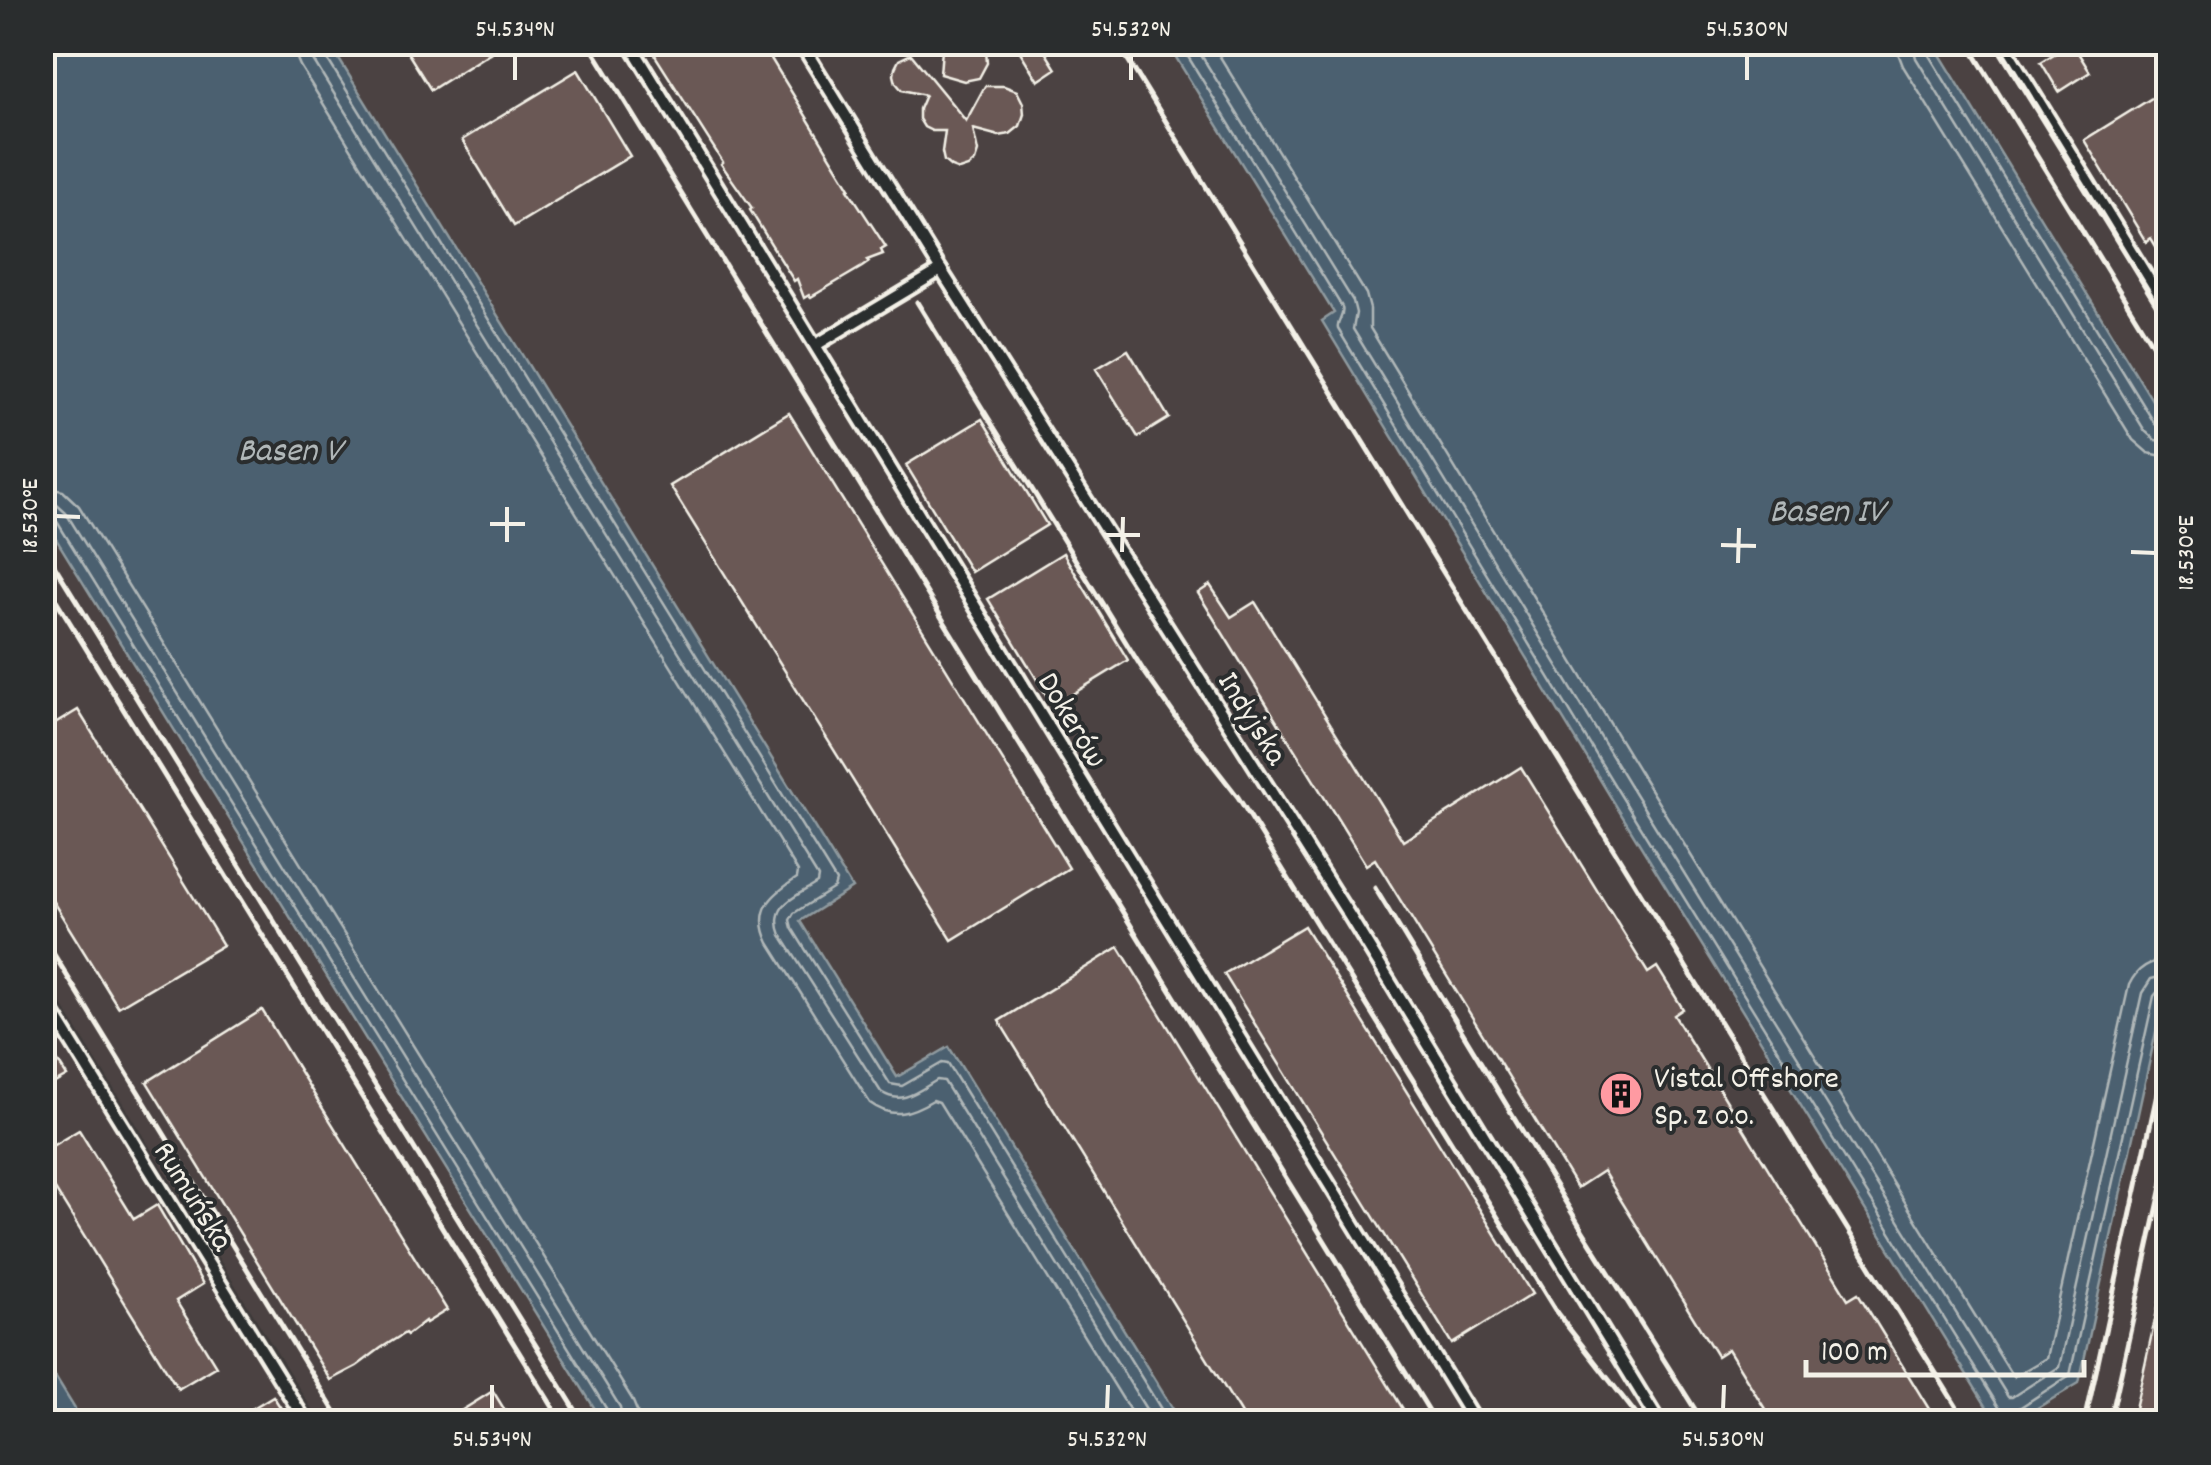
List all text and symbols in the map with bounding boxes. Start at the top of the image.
text: 54.534°N [475,13,555,49]
text: 54.532°N [1091,13,1171,49]
text: 54.530°N [1706,13,1788,49]
water label: Basen V [238,428,347,478]
text: 18.530°E [14,478,50,554]
water label: Basen IV [1769,489,1890,539]
text: 18.530°E [2170,515,2206,591]
street label: Indyjska [1203,664,1297,776]
street label: Dokerów [1023,665,1116,778]
place label: Vistal Offshore Sp. z o.o. [1654,1058,1839,1141]
building icon: Vistal Offshore Sp. z o.o. [1598,1071,1644,1117]
street label: Rumuńska [139,1134,243,1262]
scale bar [1806,1315,2084,1377]
text: 100 m [1821,1333,1888,1376]
text: 54.534°N [452,1423,532,1459]
text: 54.532°N [1067,1423,1147,1459]
text: 54.530°N [1682,1423,1764,1459]

